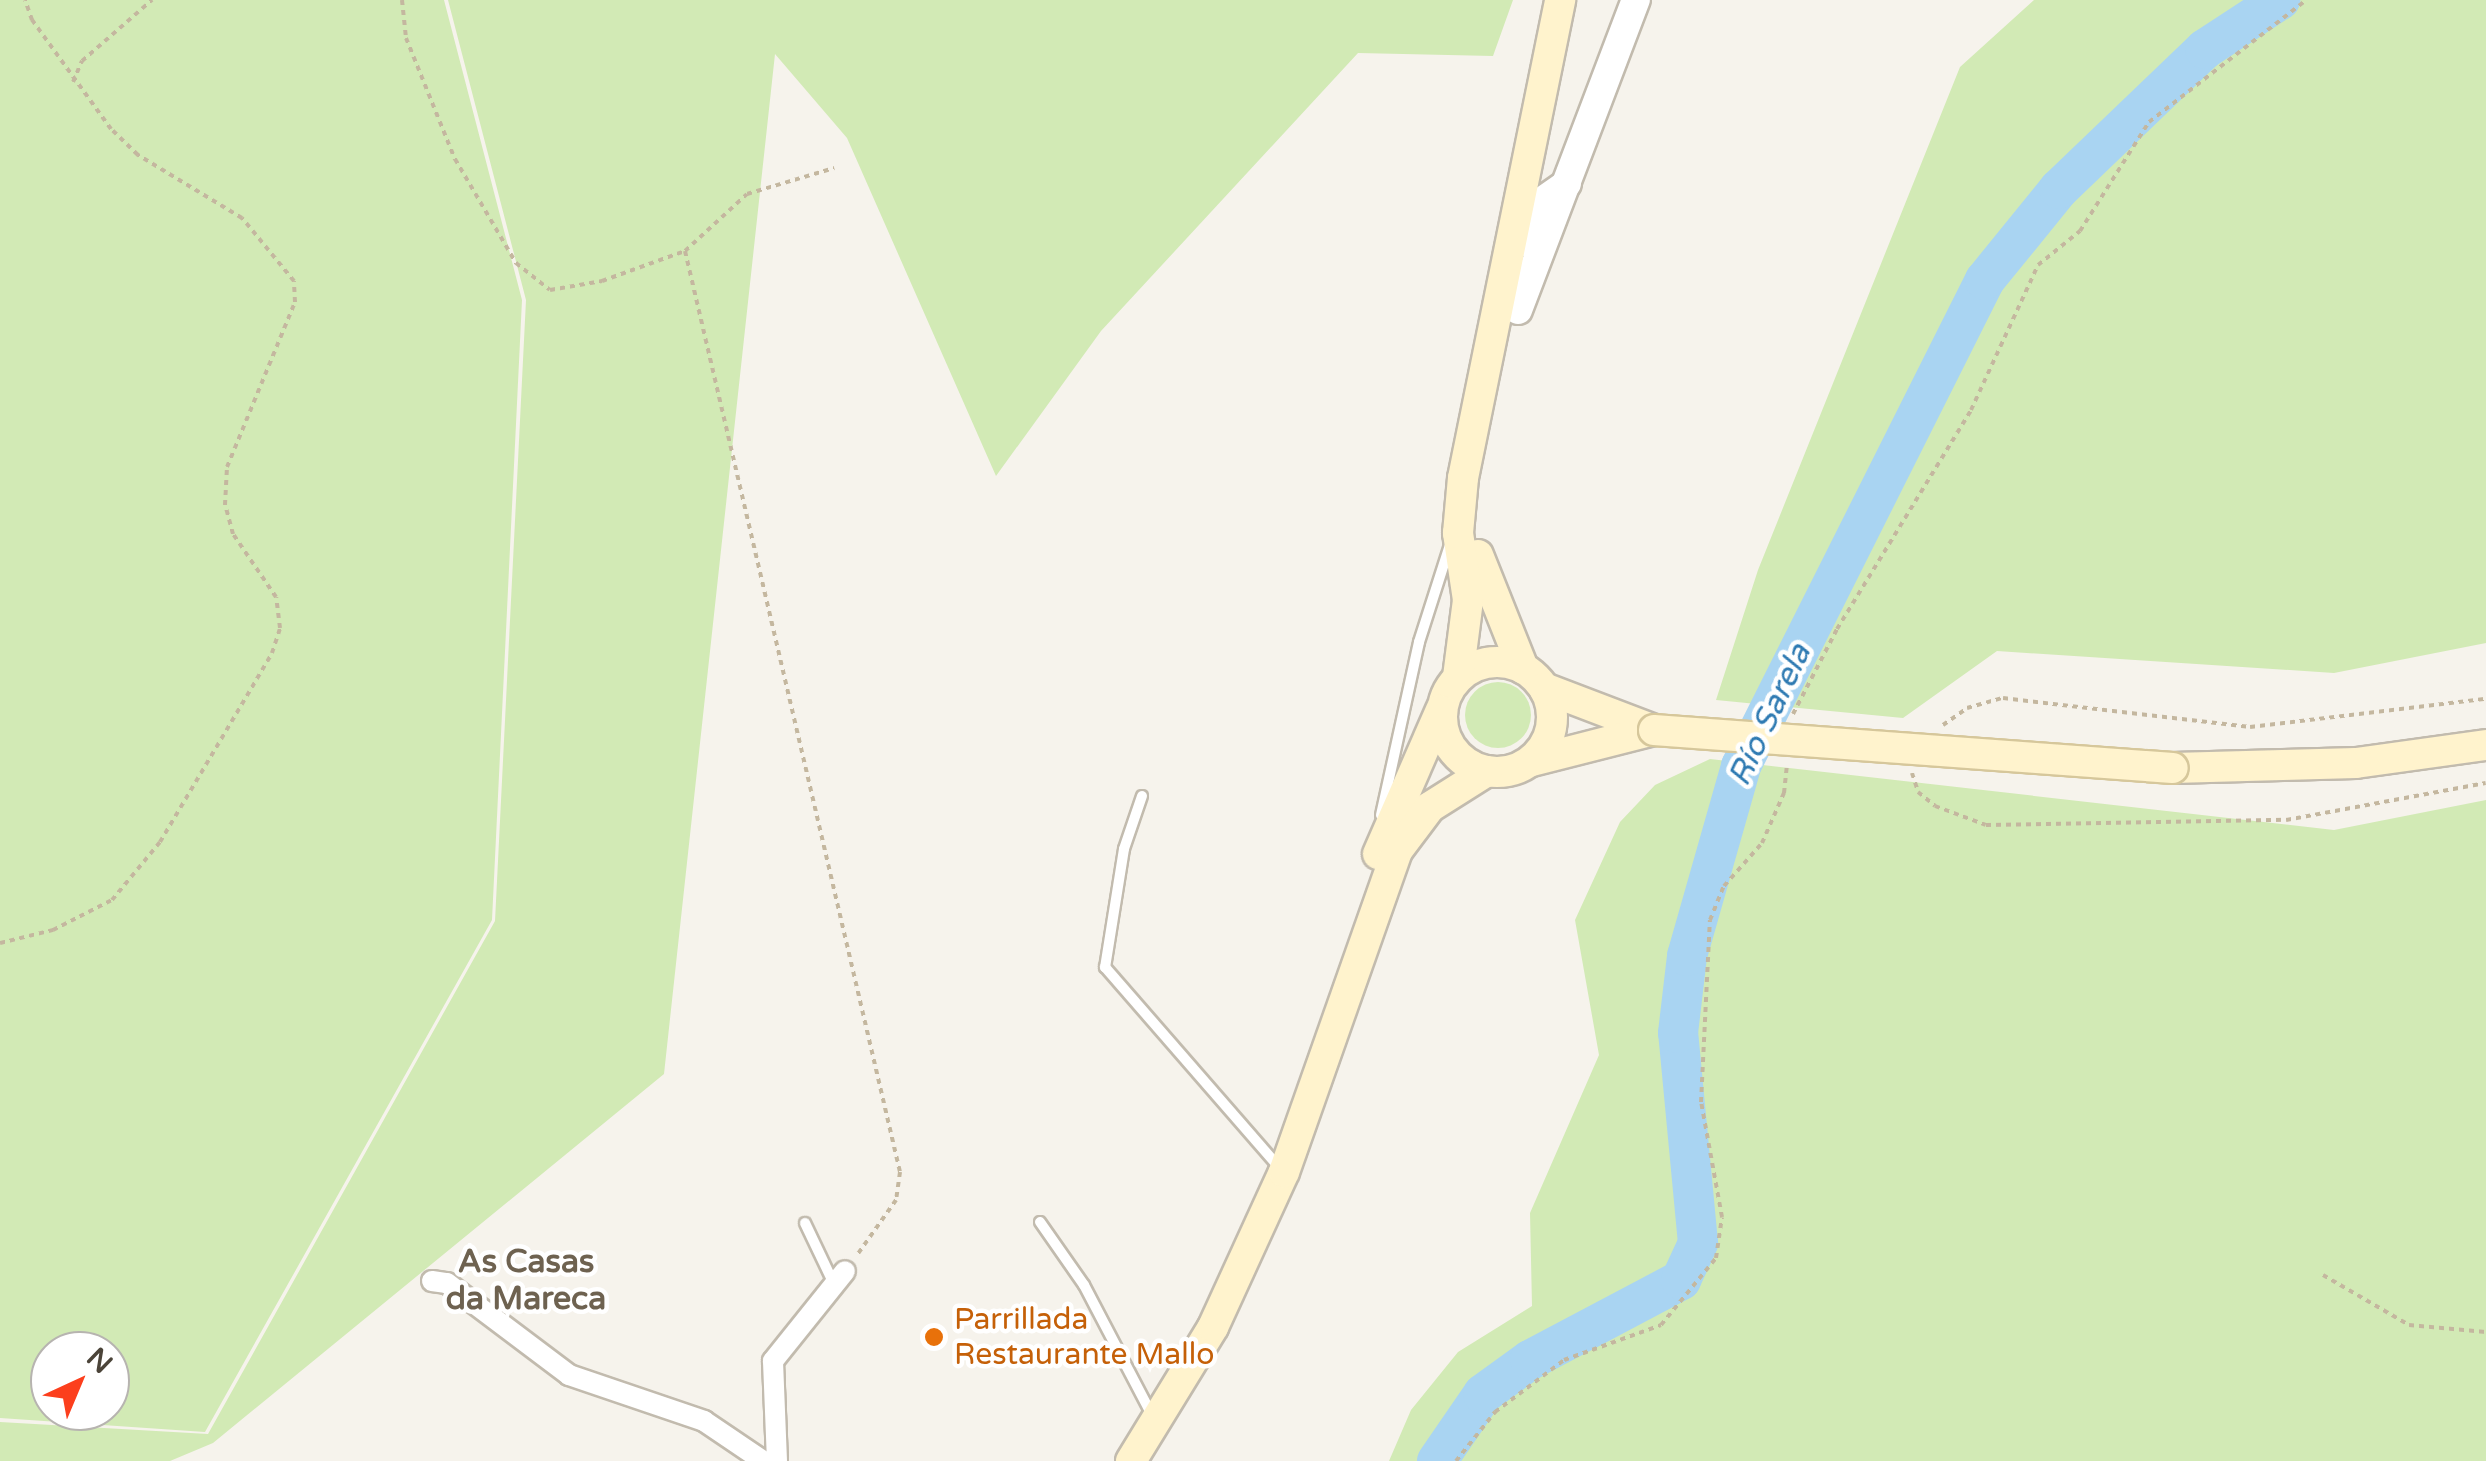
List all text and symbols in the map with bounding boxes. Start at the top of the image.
water label: Río Sarela [1720,638,1820,792]
district label: As Casas da Mareca [446,1244,606,1319]
place label: Parrillada Restaurante Mallo [954,1302,1214,1372]
marker: Parrillada Restaurante Mallo [923,1326,945,1348]
north arrow [30,1331,130,1431]
text: N [80,1341,119,1381]

